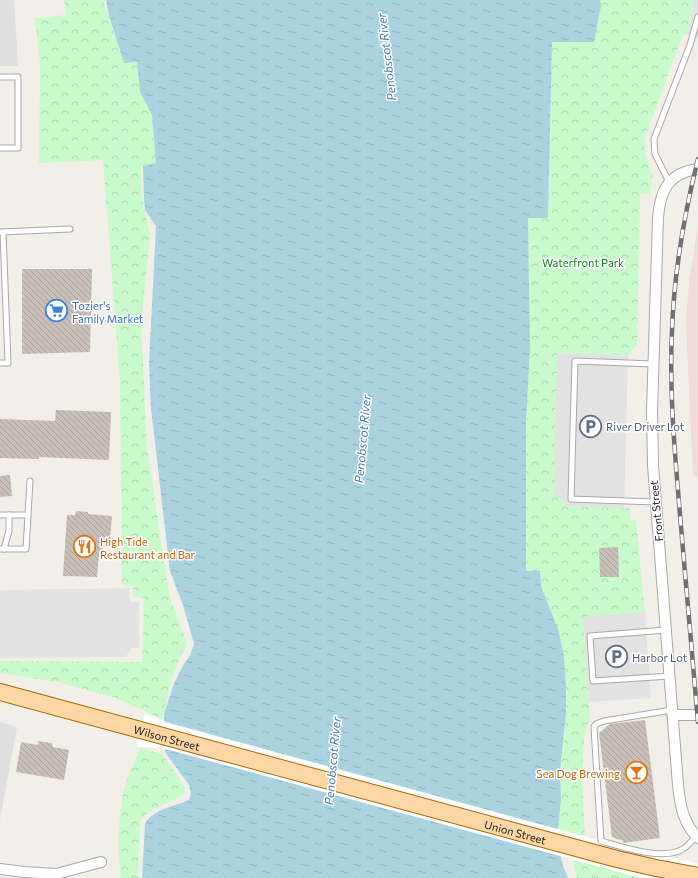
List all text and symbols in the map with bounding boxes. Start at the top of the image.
water label: Penobscot River [374,11,398,102]
park label: Waterfront Park [542,256,624,269]
supermarket icon: Tozier's Family Market [43,298,69,324]
place label: Tozier's Family Market [72,299,144,325]
water label: Penobscot River [351,393,373,484]
parking icon: River Driver Lot [578,413,604,439]
place label: River Driver Lot [606,420,685,433]
street label: Front Street [647,480,665,542]
restaurant icon: High Tide Restaurant and Bar [71,534,97,560]
place label: High Tide Restaurant and Bar [100,535,196,561]
parking icon: Harbor Lot [604,644,630,670]
place label: Harbor Lot [632,651,688,664]
water label: Penobscot River [321,715,343,806]
street label: Wilson Street [132,722,202,752]
bar icon: Sea Dog Brewing [623,760,649,786]
place label: Sea Dog Brewing [536,767,620,780]
street label: Union Street [483,817,548,846]

